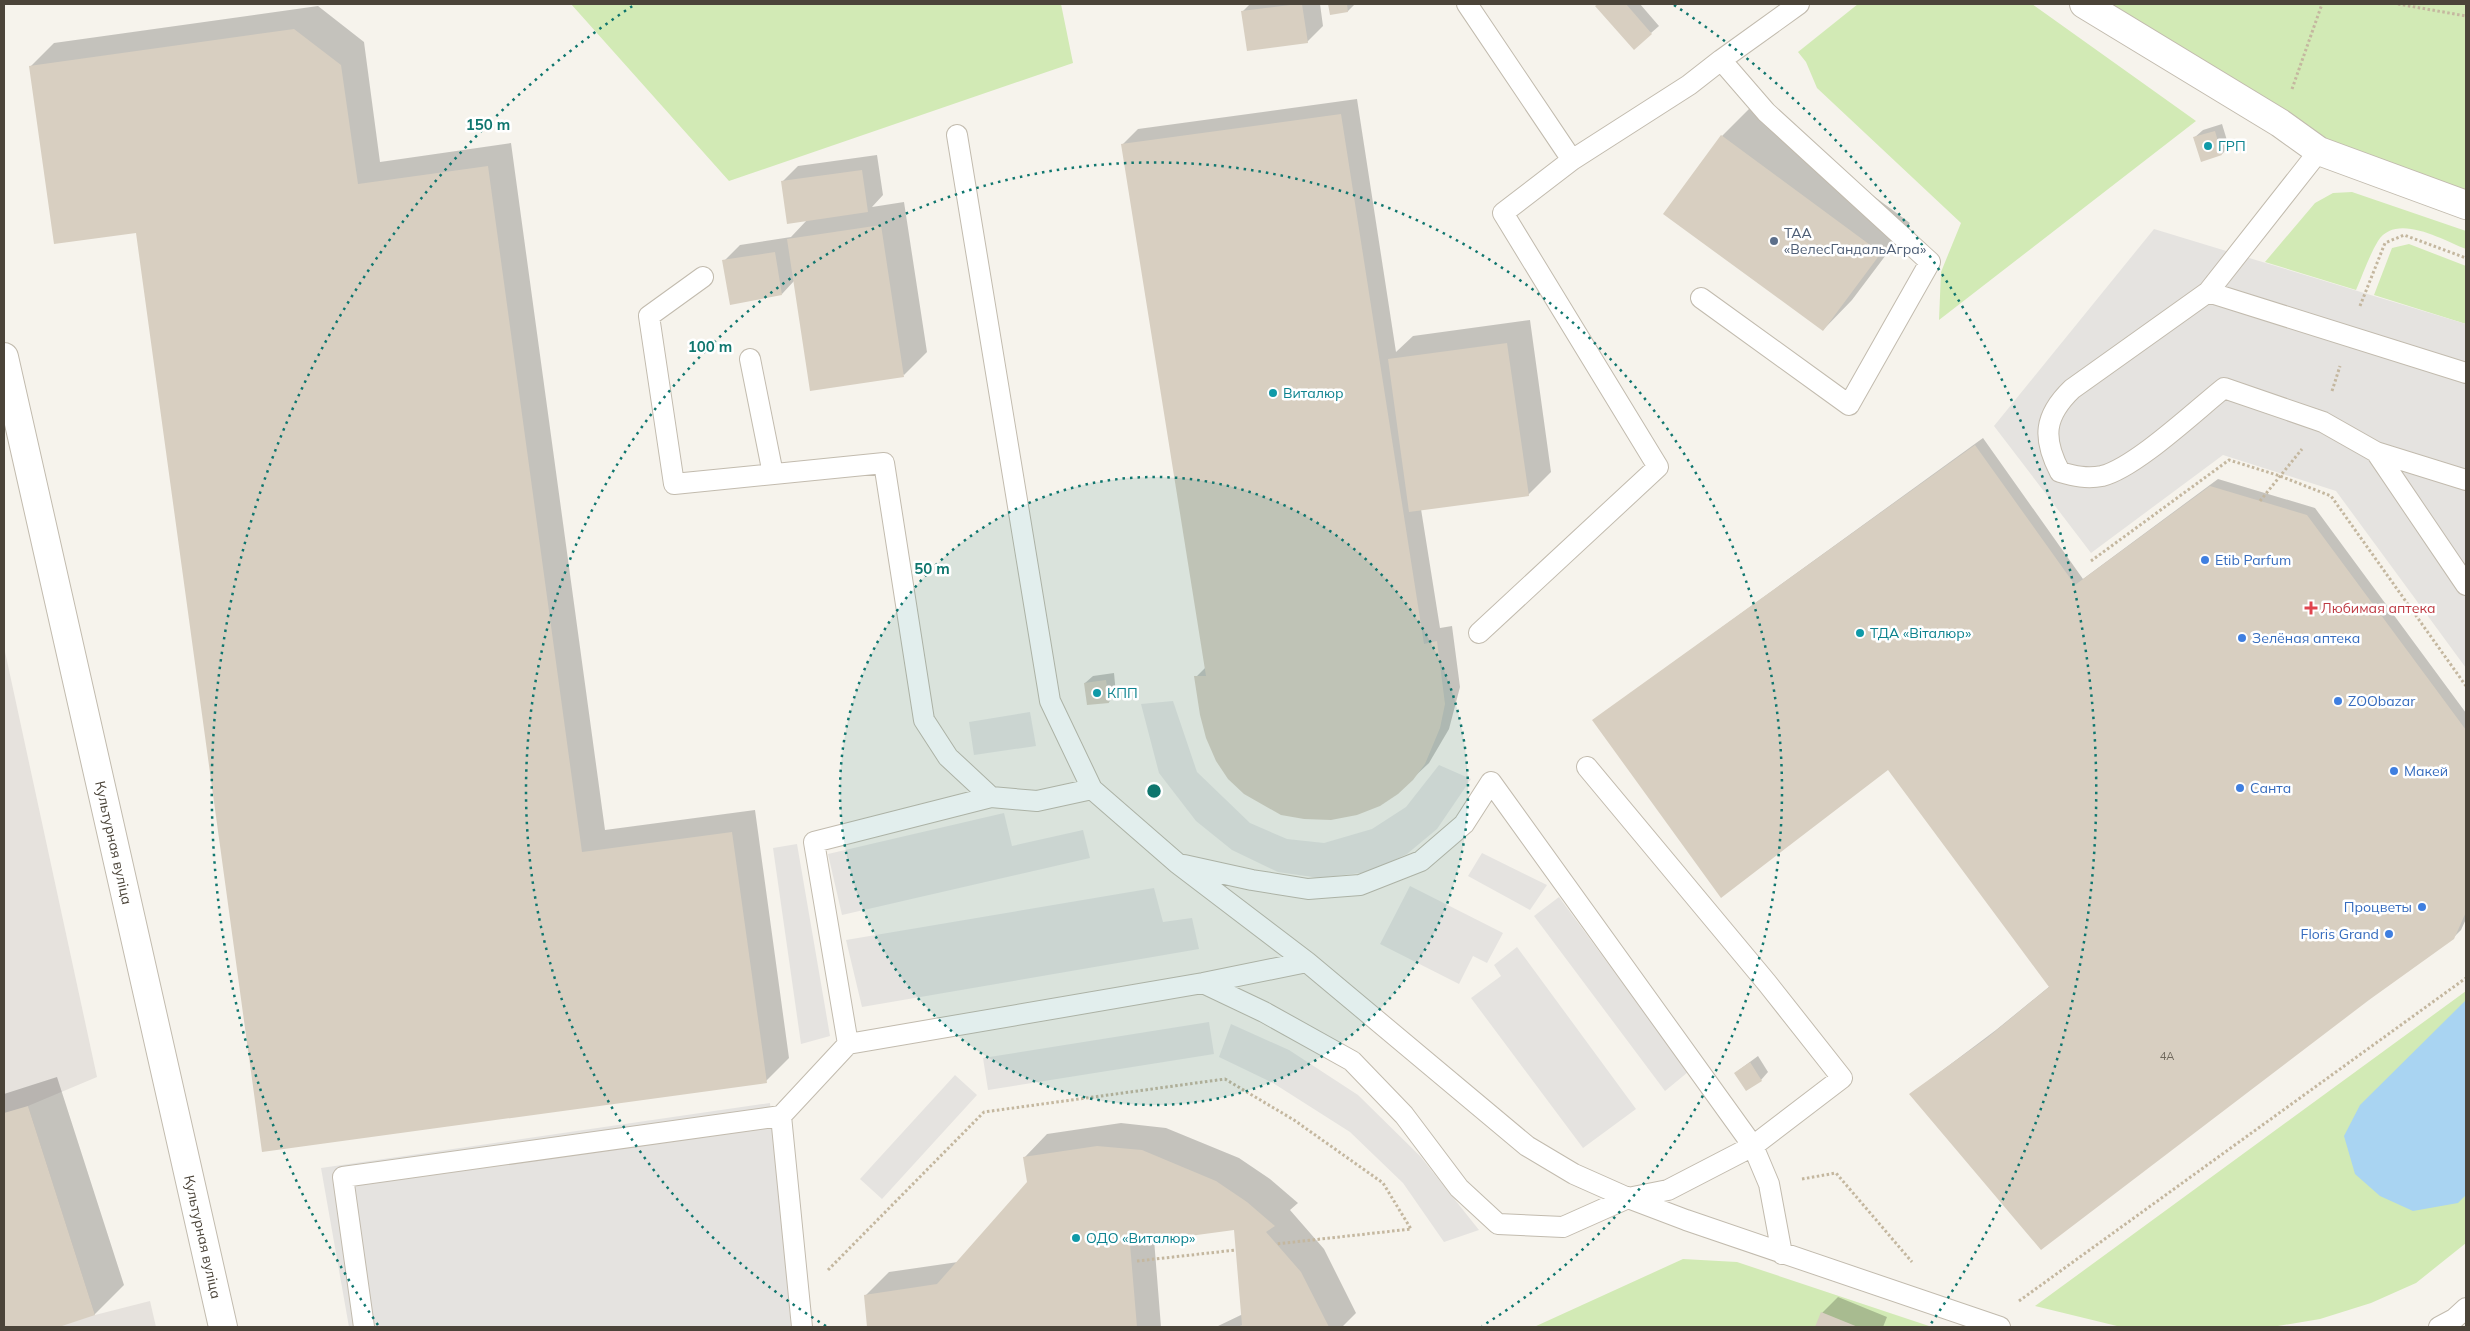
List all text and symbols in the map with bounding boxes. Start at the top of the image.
text: 150 m [466,115,510,134]
place label: ГРП [2218,137,2246,155]
marker: ГРП [2202,140,2214,152]
place label: ТАА «ВелесГандальАгра» [1784,224,1926,258]
marker: ТАА «ВелесГандальАгра» [1768,235,1780,247]
text: 100 m [688,337,732,356]
place label: Виталюр [1283,384,1344,402]
marker: Виталюр [1267,387,1279,399]
place label: Etib Parfum [2215,551,2291,569]
marker: Etib Parfum [2199,554,2211,566]
text: 50 m [914,559,950,578]
place label: Любимая аптека [2321,599,2436,617]
marker: Любимая аптека [2305,602,2317,614]
place label: ТДА «Віталюр» [1870,624,1971,642]
marker: ТДА «Віталюр» [1854,627,1866,639]
place label: Зелёная аптека [2252,629,2360,647]
marker: Зелёная аптека [2236,632,2248,644]
place label: КПП [1107,684,1138,702]
marker: КПП [1091,687,1103,699]
place label: ZOObazar [2348,692,2416,710]
marker: ZOObazar [2332,695,2344,707]
place label: Макей [2404,762,2448,780]
marker: Макей [2388,765,2400,777]
street label: Культурная вуліца [91,779,136,906]
place label: Санта [2250,779,2291,797]
centre of rings [1145,782,1163,800]
marker: Санта [2234,782,2246,794]
place label: Процветы [2344,898,2412,916]
marker: Процветы [2416,901,2428,913]
place label: Floris Grand [2301,925,2379,943]
marker: Floris Grand [2383,928,2395,940]
house number: 4А [2160,1049,2174,1063]
street label: Культурная вуліца [180,1173,225,1300]
place label: ОДО «Виталюр» [1086,1229,1195,1247]
marker: ОДО «Виталюр» [1070,1232,1082,1244]

